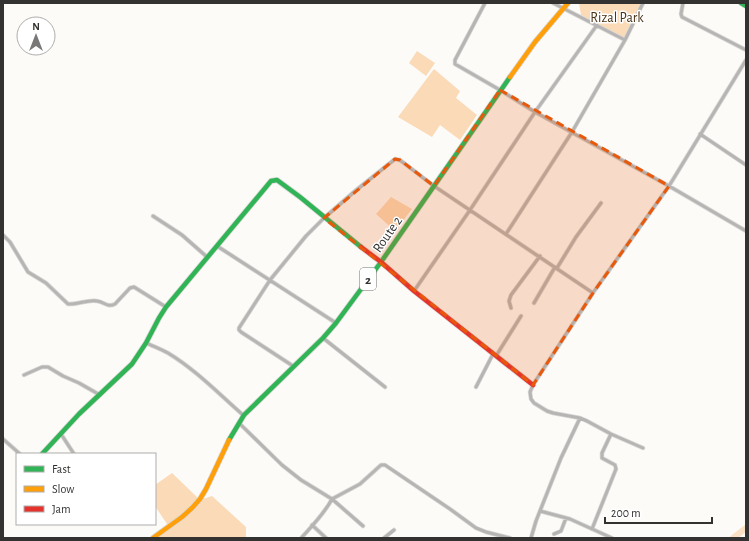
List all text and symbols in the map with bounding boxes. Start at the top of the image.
park label: Rizal Park [590,11,644,25]
north arrow [16,16,56,56]
text: N [32,21,40,32]
street label: Route 2 [370,214,405,255]
road number: 2 [360,268,376,290]
legend [16,453,156,525]
text: Fast [52,463,71,475]
text: Slow [52,483,74,495]
scale bar [605,499,712,525]
text: Jam [52,503,71,515]
text: 200 m [611,507,641,519]

